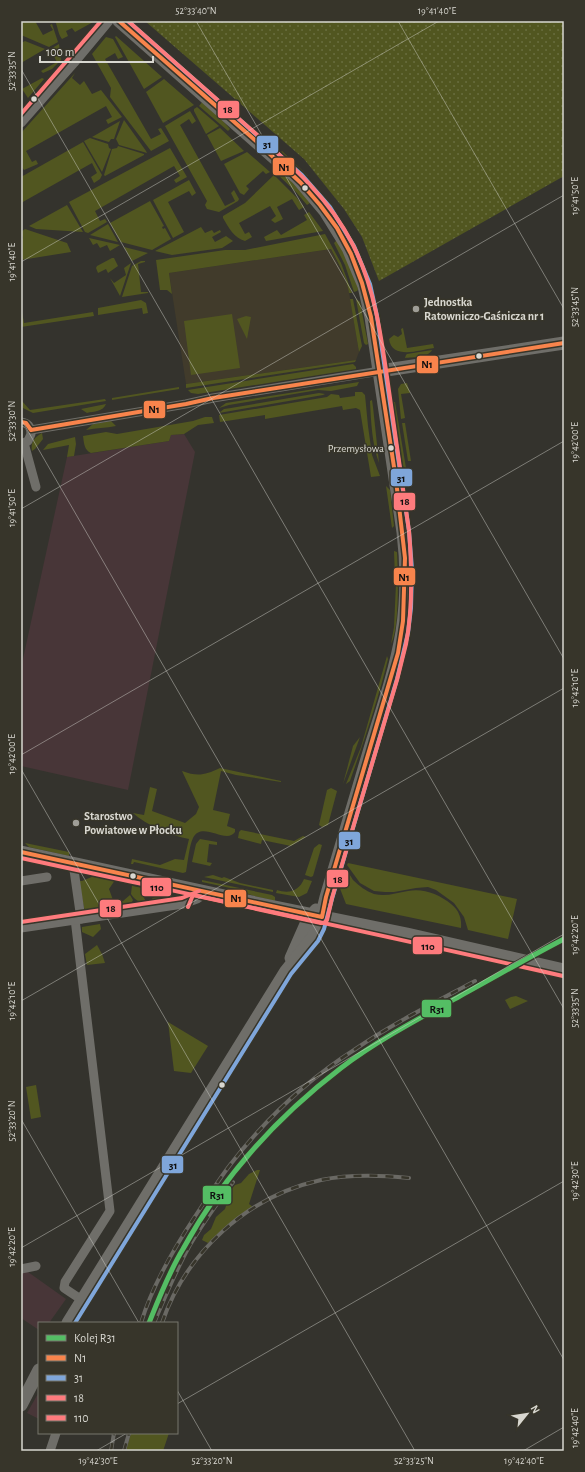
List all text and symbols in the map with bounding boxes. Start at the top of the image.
text: 52°33'40"N [175,6,217,16]
text: 19°41'40"E [418,6,457,16]
scale bar [40,38,153,64]
text: 100 m [46,46,74,58]
text: 52°33'35"N [7,51,17,91]
unlabelled marker [29,94,39,104]
line badge: 18 [217,100,240,119]
text: 18 [223,104,233,115]
line badge: 31 [256,135,279,154]
text: 31 [263,139,271,150]
line badge: N1 [272,157,295,176]
text: N1 [278,162,290,173]
text: 19°41'50"E [570,177,580,215]
unlabelled marker [300,183,310,193]
text: 19°41'40"E [7,242,17,281]
text: 52°33'45"N [570,287,580,327]
place label: Jednostka Ratowniczo-Gaśnicza nr 1 [424,296,544,322]
marker: Jednostka Ratowniczo-Gaśnicza nr 1 [411,304,421,314]
unlabelled marker [474,351,484,361]
line badge: N1 [416,355,439,374]
text: N1 [421,359,433,370]
line badge: N1 [143,400,166,419]
text: 52°33'30"N [7,401,17,441]
text: N1 [148,404,160,415]
text: 19°42'00"E [570,422,580,462]
place label: Przemysłowa [328,443,384,454]
marker: Przemysłowa [386,443,396,453]
line badge: 31 [390,468,413,487]
text: 31 [397,473,405,484]
text: 19°41'50"E [7,489,17,527]
line badge: 18 [393,492,416,511]
text: 18 [400,496,410,507]
line badge: N1 [393,567,416,586]
text: N1 [398,572,410,583]
text: 19°42'10"E [570,669,580,707]
text: 19°42'00"E [7,734,17,774]
place label: Starostwo Powiatowe w Płocku [84,810,183,836]
marker: Starostwo Powiatowe w Płocku [71,818,81,828]
line badge: 31 [338,831,361,850]
text: 31 [345,836,353,847]
line badge: 18 [326,869,349,888]
unlabelled marker [128,871,138,881]
text: 18 [333,874,343,885]
line badge: 110 [141,877,172,897]
text: 110 [150,882,164,893]
line badge: N1 [224,889,247,908]
text: N1 [230,893,242,904]
line badge: 18 [99,899,122,918]
text: 18 [106,903,116,914]
text: 19°42'20"E [570,915,580,955]
line badge: 110 [412,936,443,955]
text: 110 [421,941,435,952]
text: 19°42'10"E [7,982,17,1020]
text: 52°33'35"N [570,988,580,1028]
line badge: R31 [421,999,452,1018]
text: R31 [429,1004,445,1015]
unlabelled marker [217,1080,227,1090]
text: 52°33'20"N [7,1100,17,1142]
line badge: 31 [161,1155,184,1174]
text: 31 [169,1160,177,1171]
text: 19°42'30"E [570,1161,580,1201]
line badge: R31 [202,1185,232,1205]
text: R31 [209,1190,225,1201]
text: 19°42'20"E [7,1227,17,1267]
legend [38,1322,178,1434]
text: Kolej R31 [74,1332,116,1345]
text: N1 [74,1352,86,1364]
text: 31 [74,1372,83,1384]
text: 18 [74,1392,84,1404]
north arrow [507,1394,547,1434]
text: N [529,1403,542,1415]
text: 19°42'40"E [570,1408,580,1448]
text: 110 [74,1412,89,1424]
text: 19°42'30"E [78,1456,118,1466]
text: 52°33'20"N [191,1456,233,1466]
text: 52°33'25"N [394,1456,434,1466]
text: 19°42'40"E [504,1456,544,1466]

